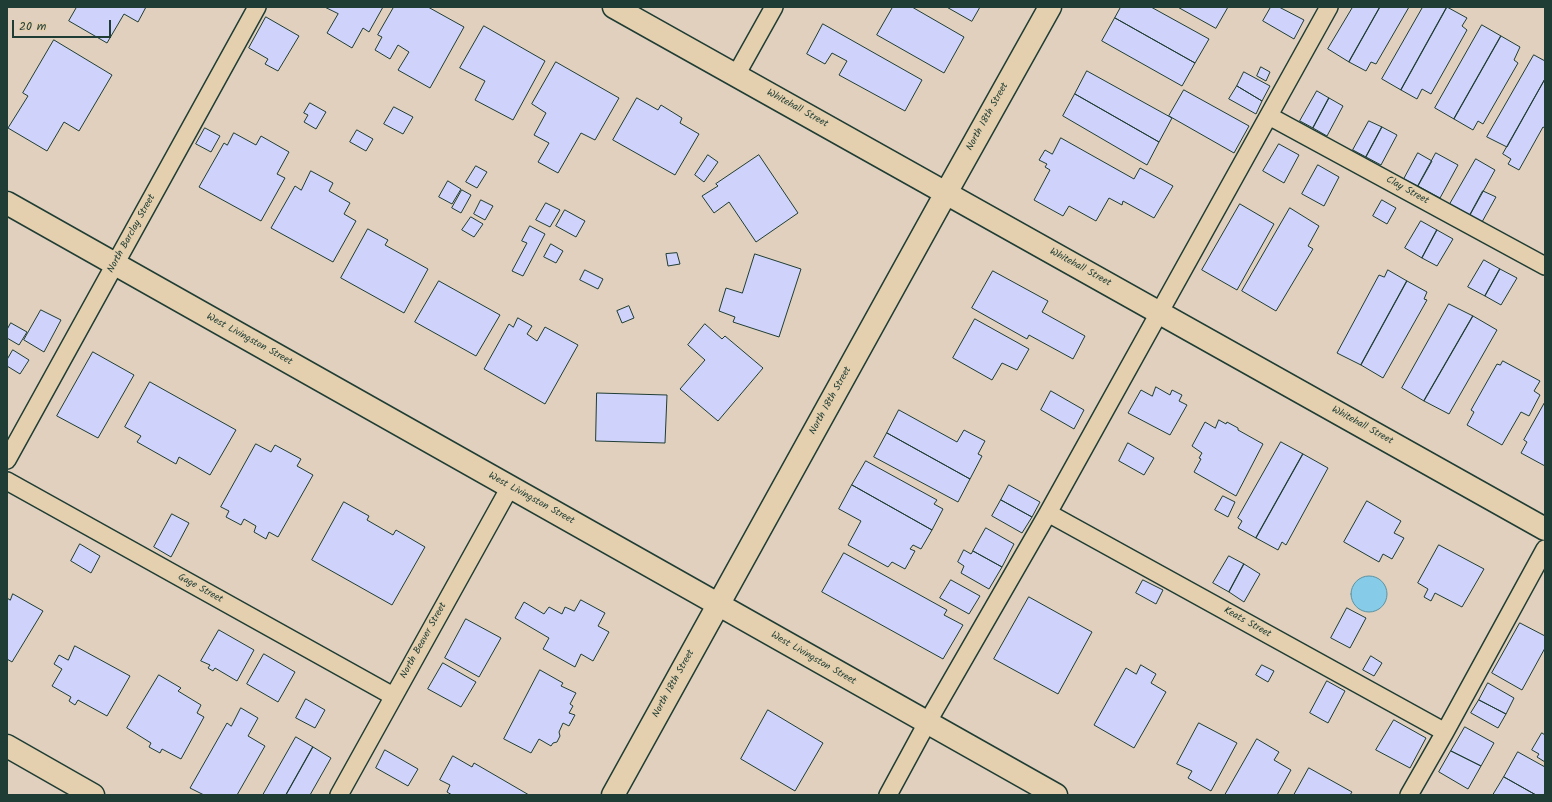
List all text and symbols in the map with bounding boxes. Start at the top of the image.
scale bar [14,12,113,38]
text: 20 m [19,17,46,36]
street label: North 18th Street [964,81,1012,153]
street label: Whitehall Street [764,87,830,131]
street label: Clay Street [1383,174,1431,208]
street label: North Barclay Street [105,193,159,275]
street label: Whitehall Street [1047,246,1113,290]
street label: West Livingston Street [204,311,294,369]
street label: North 18th Street [807,365,855,437]
street label: Whitehall Street [1329,404,1395,448]
street label: West Livingston Street [486,470,576,528]
street label: Gage Street [175,572,225,606]
street label: North Beaver Street [398,601,450,681]
street label: Keats Street [1221,605,1273,641]
street label: West Livingston Street [768,630,858,688]
street label: North 18th Street [650,648,698,720]

